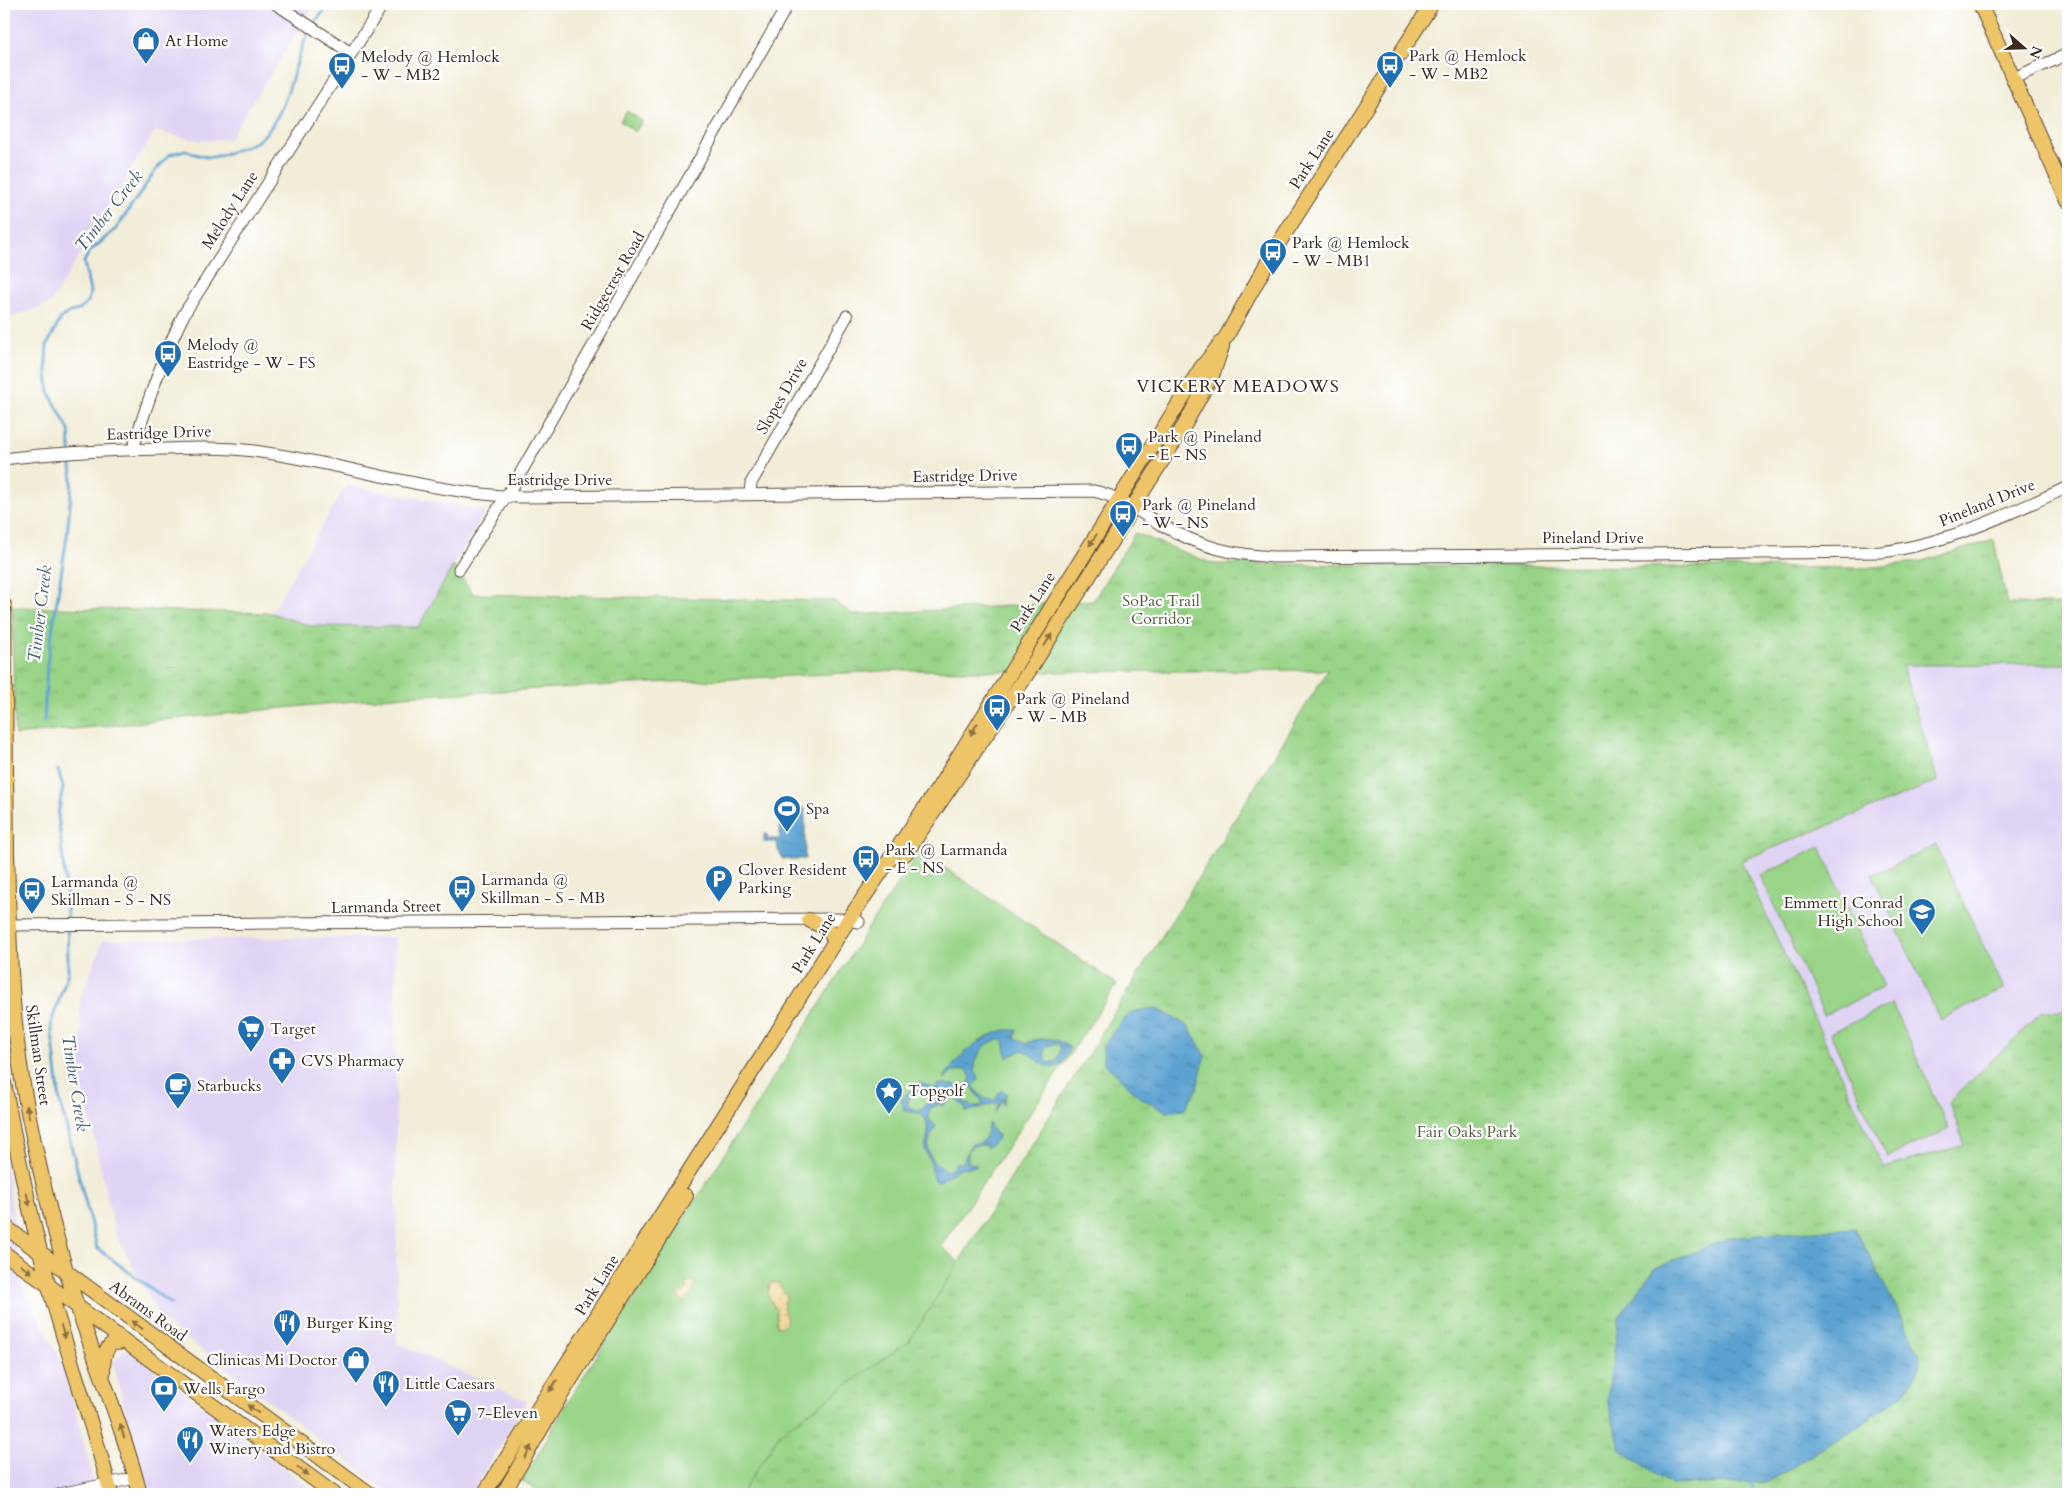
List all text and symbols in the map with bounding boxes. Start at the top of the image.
north arrow [2000,22,2050,72]
shop icon: At Home [131,26,161,65]
place label: At Home [165,30,229,52]
text: N [2025,43,2047,61]
place label: Park @ Hemlock - W - MB2 [1409,45,1527,85]
place label: Melody @ Hemlock - W - MB2 [361,46,500,86]
bus stop icon: Park @ Hemlock - W - MB2 [1375,50,1405,89]
bus stop icon: Melody @ Hemlock - W - MB2 [327,51,357,90]
street label: Park Lane [1284,124,1340,194]
water label: Timber Creek [69,165,149,257]
street label: Melody Lane [196,167,264,253]
street label: Ridgecrest Road [576,227,650,334]
place label: Park @ Hemlock - W - MB1 [1292,232,1410,272]
bus stop icon: Park @ Hemlock - W - MB1 [1258,237,1288,276]
place label: Melody @ Eastridge - W - FS [187,334,316,374]
bus stop icon: Melody @ Eastridge - W - FS [153,339,183,378]
street label: Slopes Drive [751,354,813,438]
district label: VICKERY MEADOWS [1136,374,1340,399]
street label: Eastridge Drive [106,420,212,446]
place label: Park @ Pineland - E - NS [1148,426,1262,466]
bus stop icon: Park @ Pineland - E - NS [1114,431,1144,470]
street label: Eastridge Drive [912,464,1018,488]
street label: Eastridge Drive [507,469,613,491]
street label: Pineland Drive [1936,474,2038,532]
place label: Park @ Pineland - W - NS [1142,494,1256,534]
bus stop icon: Park @ Pineland - W - NS [1108,499,1138,538]
street label: Pineland Drive [1542,527,1644,549]
one-way arrow [1089,534,1098,547]
water label: Timber Creek [22,564,58,664]
street label: Park Lane [1005,567,1061,637]
park label: SoPac Trail Corridor [1122,590,1200,630]
one-way arrow [1044,634,1053,647]
place label: Park @ Pineland - W - MB [1016,688,1130,728]
bus stop icon: Park @ Pineland - W - MB [982,693,1012,732]
one-way arrow [970,723,979,736]
sports icon: Spa [772,794,802,833]
place label: Spa [806,798,830,820]
place label: Park @ Larmanda - E - NS [885,839,1007,879]
bus stop icon: Park @ Larmanda - E - NS [851,844,881,883]
place label: Clover Resident Parking [738,859,847,899]
parking icon: Clover Resident Parking [704,864,734,903]
place label: Larmanda @ Skillman - S - MB [481,869,605,909]
place label: Larmanda @ Skillman - S - NS [51,871,171,911]
bus stop icon: Larmanda @ Skillman - S - MB [447,874,477,913]
bus stop icon: Larmanda @ Skillman - S - NS [17,876,47,915]
place label: Emmett J Conrad High School [1783,892,1903,932]
street label: Larmanda Street [331,895,441,919]
school or university icon: Emmett J Conrad High School [1907,897,1937,936]
street label: Park Lane [787,908,841,978]
street label: Skillman Street [20,1003,56,1107]
supermarket icon: Target [236,1014,266,1053]
place label: Target [270,1018,316,1040]
water label: Timber Creek [55,1033,95,1133]
pharmacy icon: CVS Pharmacy [267,1046,297,1085]
place label: CVS Pharmacy [301,1050,405,1072]
cafe icon: Starbucks [163,1071,193,1110]
place label: Starbucks [197,1075,261,1097]
place icon: Topgolf [874,1076,904,1115]
place label: Topgolf [908,1080,967,1102]
one-way arrow [24,1105,32,1120]
park label: Fair Oaks Park [1417,1121,1518,1143]
one-way arrow [24,1191,32,1206]
street label: Park Lane [570,1250,624,1320]
one-way arrow [19,1264,33,1274]
street label: Abrams Road [105,1275,192,1347]
restaurant icon: Burger King [272,1308,302,1347]
place label: Burger King [306,1312,392,1334]
one-way arrow [131,1320,144,1330]
one-way arrow [60,1324,68,1339]
shop icon: Clinicas Mi Doctor [341,1345,371,1384]
place label: Clinicas Mi Doctor [206,1349,337,1371]
restaurant icon: Little Caesars [371,1369,401,1408]
place label: Little Caesars [405,1373,495,1395]
bank icon: Wells Fargo [149,1374,179,1413]
place label: Wells Fargo [182,1378,266,1400]
one-way arrow [548,1379,558,1393]
supermarket icon: 7-Eleven [443,1398,473,1437]
place label: 7-Eleven [477,1402,538,1424]
one-way arrow [246,1404,260,1414]
place label: Waters Edge Winery and Bistro [208,1420,336,1460]
one-way arrow [118,1424,125,1439]
restaurant icon: Waters Edge Winery and Bistro [175,1425,205,1464]
one-way arrow [524,1445,532,1460]
one-way arrow [296,1466,309,1476]

